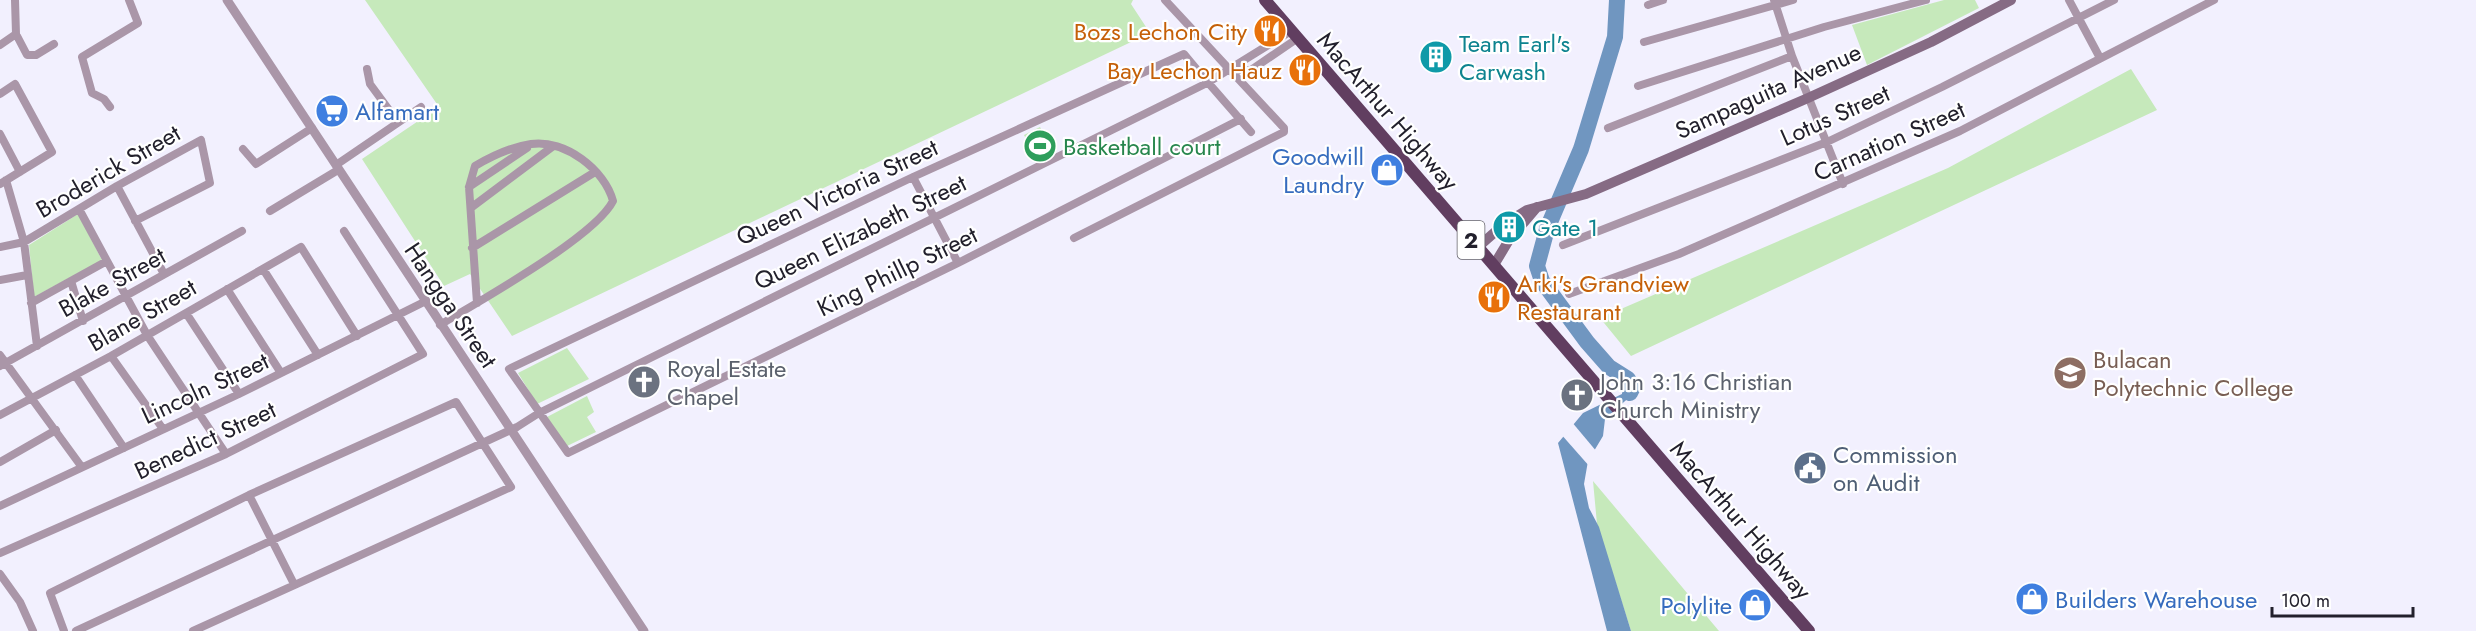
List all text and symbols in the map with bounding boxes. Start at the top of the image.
restaurant icon: Bozs Lechon City [1252,13,1288,49]
place label: Bozs Lechon City [1074,14,1247,49]
street label: MacArthur Highway [1309,24,1467,199]
place label: Team Earl's Carwash [1459,26,1570,89]
street label: Sampaguita Avenue [1669,34,1867,148]
building icon: Team Earl's Carwash [1418,39,1454,75]
restaurant icon: Bay Lechon Hauz [1287,52,1323,88]
place label: Bay Lechon Hauz [1107,53,1282,88]
street label: Lotus Street [1775,75,1896,155]
street label: Carnation Street [1808,92,1971,190]
supermarket icon: Alfamart [314,93,350,129]
place label: Alfamart [355,94,439,129]
street label: Broderick Street [29,115,187,227]
sports icon: Basketball court [1022,128,1058,164]
place label: Basketball court [1063,129,1221,164]
street label: Queen Victoria Street [730,130,944,254]
place label: Goodwill Laundry [1272,139,1364,202]
shop icon: Goodwill Laundry [1369,152,1405,188]
street label: Queen Elizabeth Street [748,165,972,299]
building icon: Gate 1 [1491,209,1527,245]
place label: Gate 1 [1532,210,1598,245]
street label: King Phillp Street [811,217,983,325]
road number: 2 [1458,221,1484,259]
street label: Hangga Street [396,235,506,375]
street label: Blake Street [52,238,172,326]
place label: Arki's Grandview Restaurant [1517,266,1690,329]
street label: Blane Street [81,270,203,360]
restaurant icon: Arki's Grandview Restaurant [1476,279,1512,315]
place label: Bulacan Polytechnic College [2093,342,2293,405]
street label: Lincoln Street [136,343,275,433]
place label: Royal Estate Chapel [667,351,786,414]
school or university icon: Bulacan Polytechnic College [2052,355,2088,391]
church icon: Royal Estate Chapel [626,364,662,400]
place label: John 3:16 Christian Church Ministry [1597,364,1793,427]
church icon: John 3:16 Christian Church Ministry [1559,377,1595,413]
street label: Benedict Street [129,392,282,488]
street label: MacArthur Highway [1662,433,1820,608]
place label: Commission on Audit [1833,437,1958,500]
public building icon: Commission on Audit [1792,450,1828,486]
scale bar [2272,580,2413,618]
shop icon: Builders Warehouse [2014,581,2050,617]
place label: Builders Warehouse [2055,582,2257,617]
shop icon: Polylite [1737,587,1773,623]
place label: Polylite [1661,588,1732,623]
text: 100 m [2281,588,2330,614]

